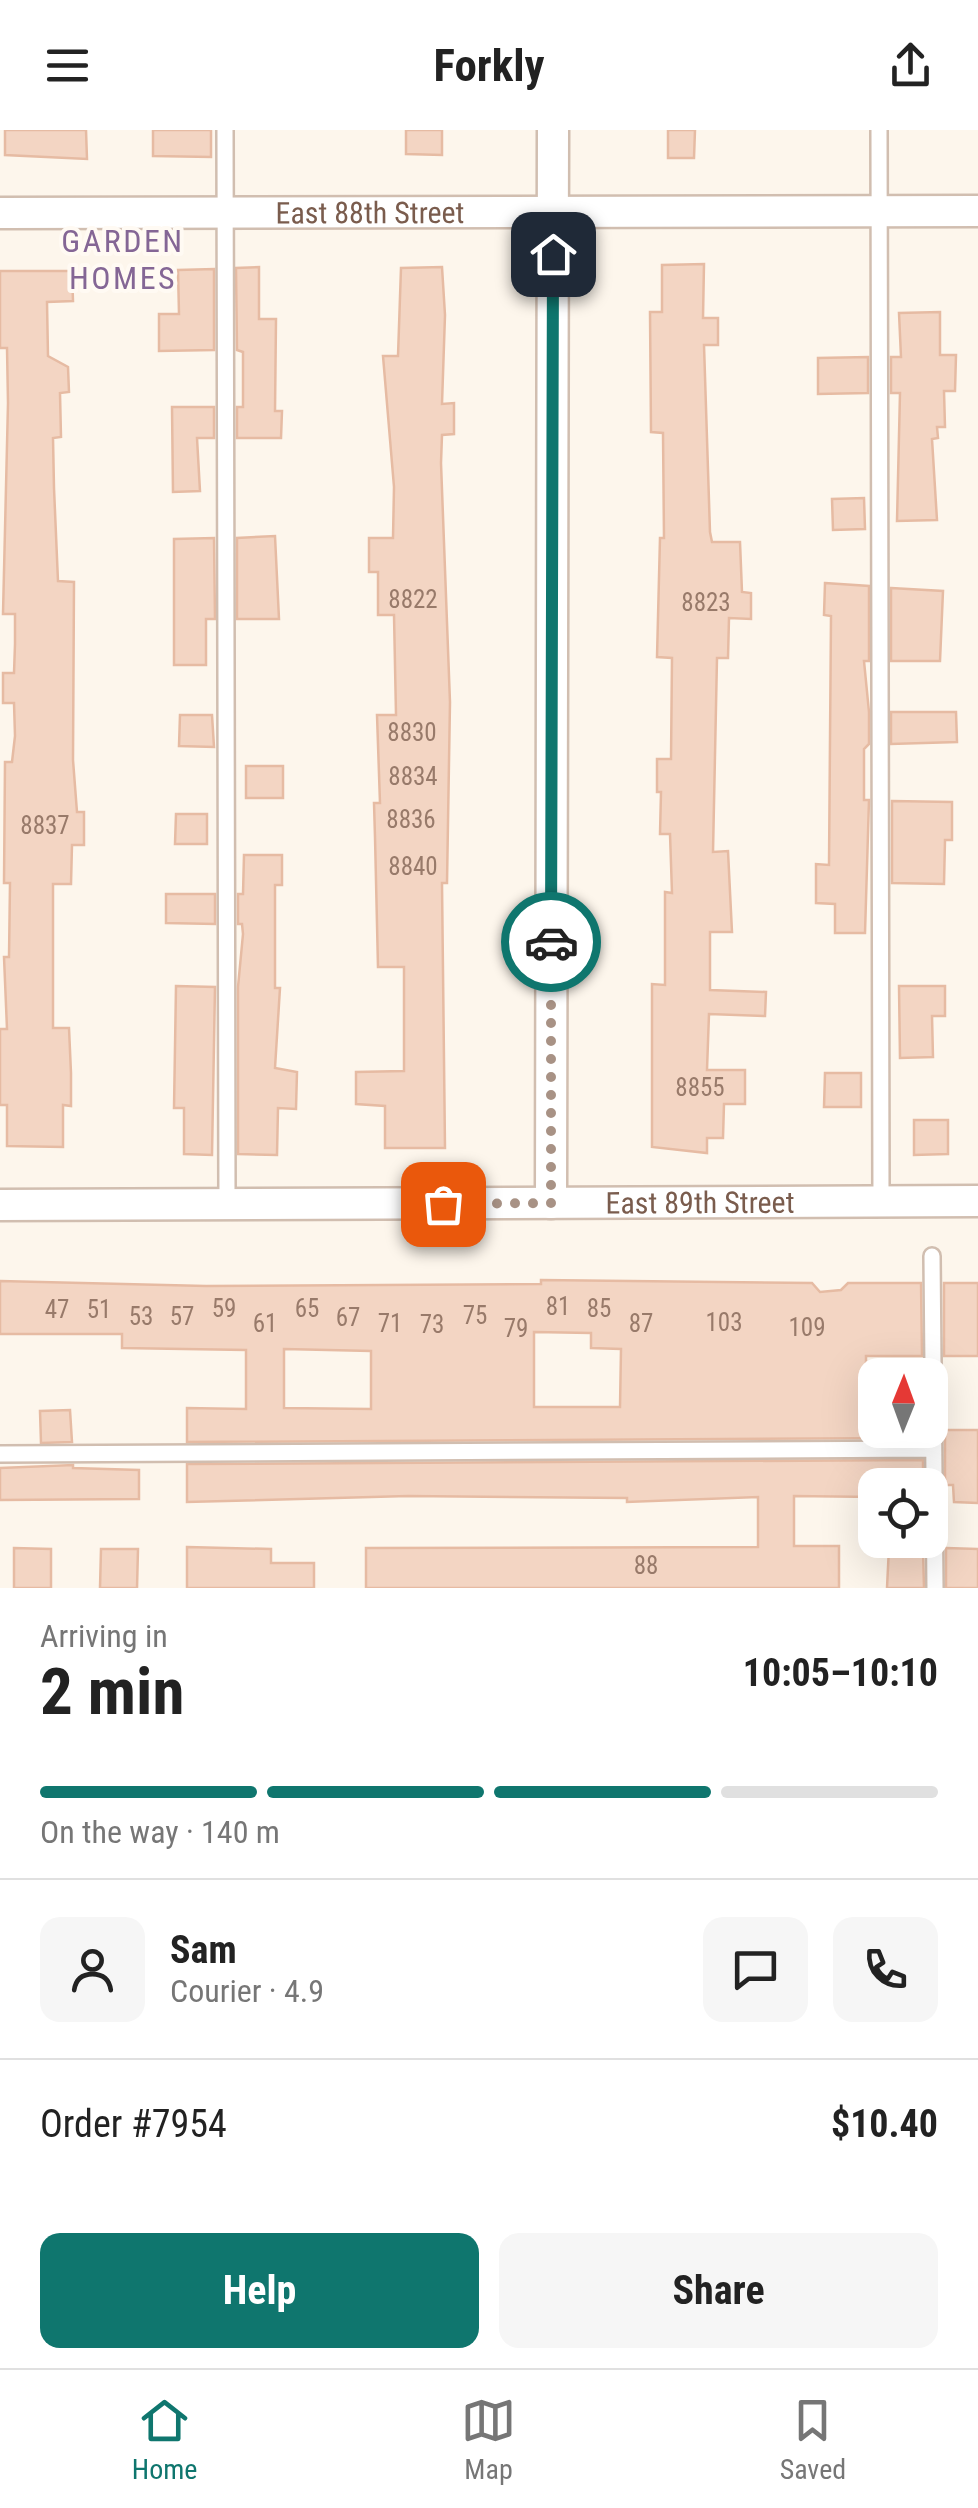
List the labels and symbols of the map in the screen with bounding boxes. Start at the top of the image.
street label: East 88th Street [275,195,465,230]
pin [511,212,596,297]
district label: GARDEN HOMES [61,222,185,297]
house number: 8822 [388,585,438,614]
house number: 8823 [681,588,731,617]
house number: 8830 [387,718,437,747]
house number: 8834 [388,762,438,791]
house number: 8836 [386,805,436,834]
house number: 8837 [20,811,70,840]
house number: 8840 [388,852,438,881]
courier [501,892,601,992]
house number: 8855 [675,1073,725,1102]
pin [401,1162,486,1247]
street label: East 89th Street [605,1184,795,1220]
house number: 81 [546,1292,570,1321]
house number: 59 [212,1294,236,1323]
house number: 65 [295,1294,319,1323]
house number: 85 [587,1294,611,1323]
house number: 47 [45,1295,69,1324]
house number: 51 [87,1295,111,1324]
house number: 75 [463,1301,487,1330]
house number: 53 [129,1302,153,1331]
house number: 57 [170,1302,194,1331]
house number: 67 [336,1303,360,1332]
house number: 103 [705,1308,743,1337]
house number: 61 [253,1309,277,1338]
house number: 71 [378,1309,402,1338]
house number: 87 [629,1309,653,1338]
house number: 73 [420,1310,444,1339]
house number: 109 [788,1313,826,1342]
house number: 79 [504,1314,528,1343]
north arrow [858,1358,948,1448]
house number: 88 [634,1551,658,1580]

